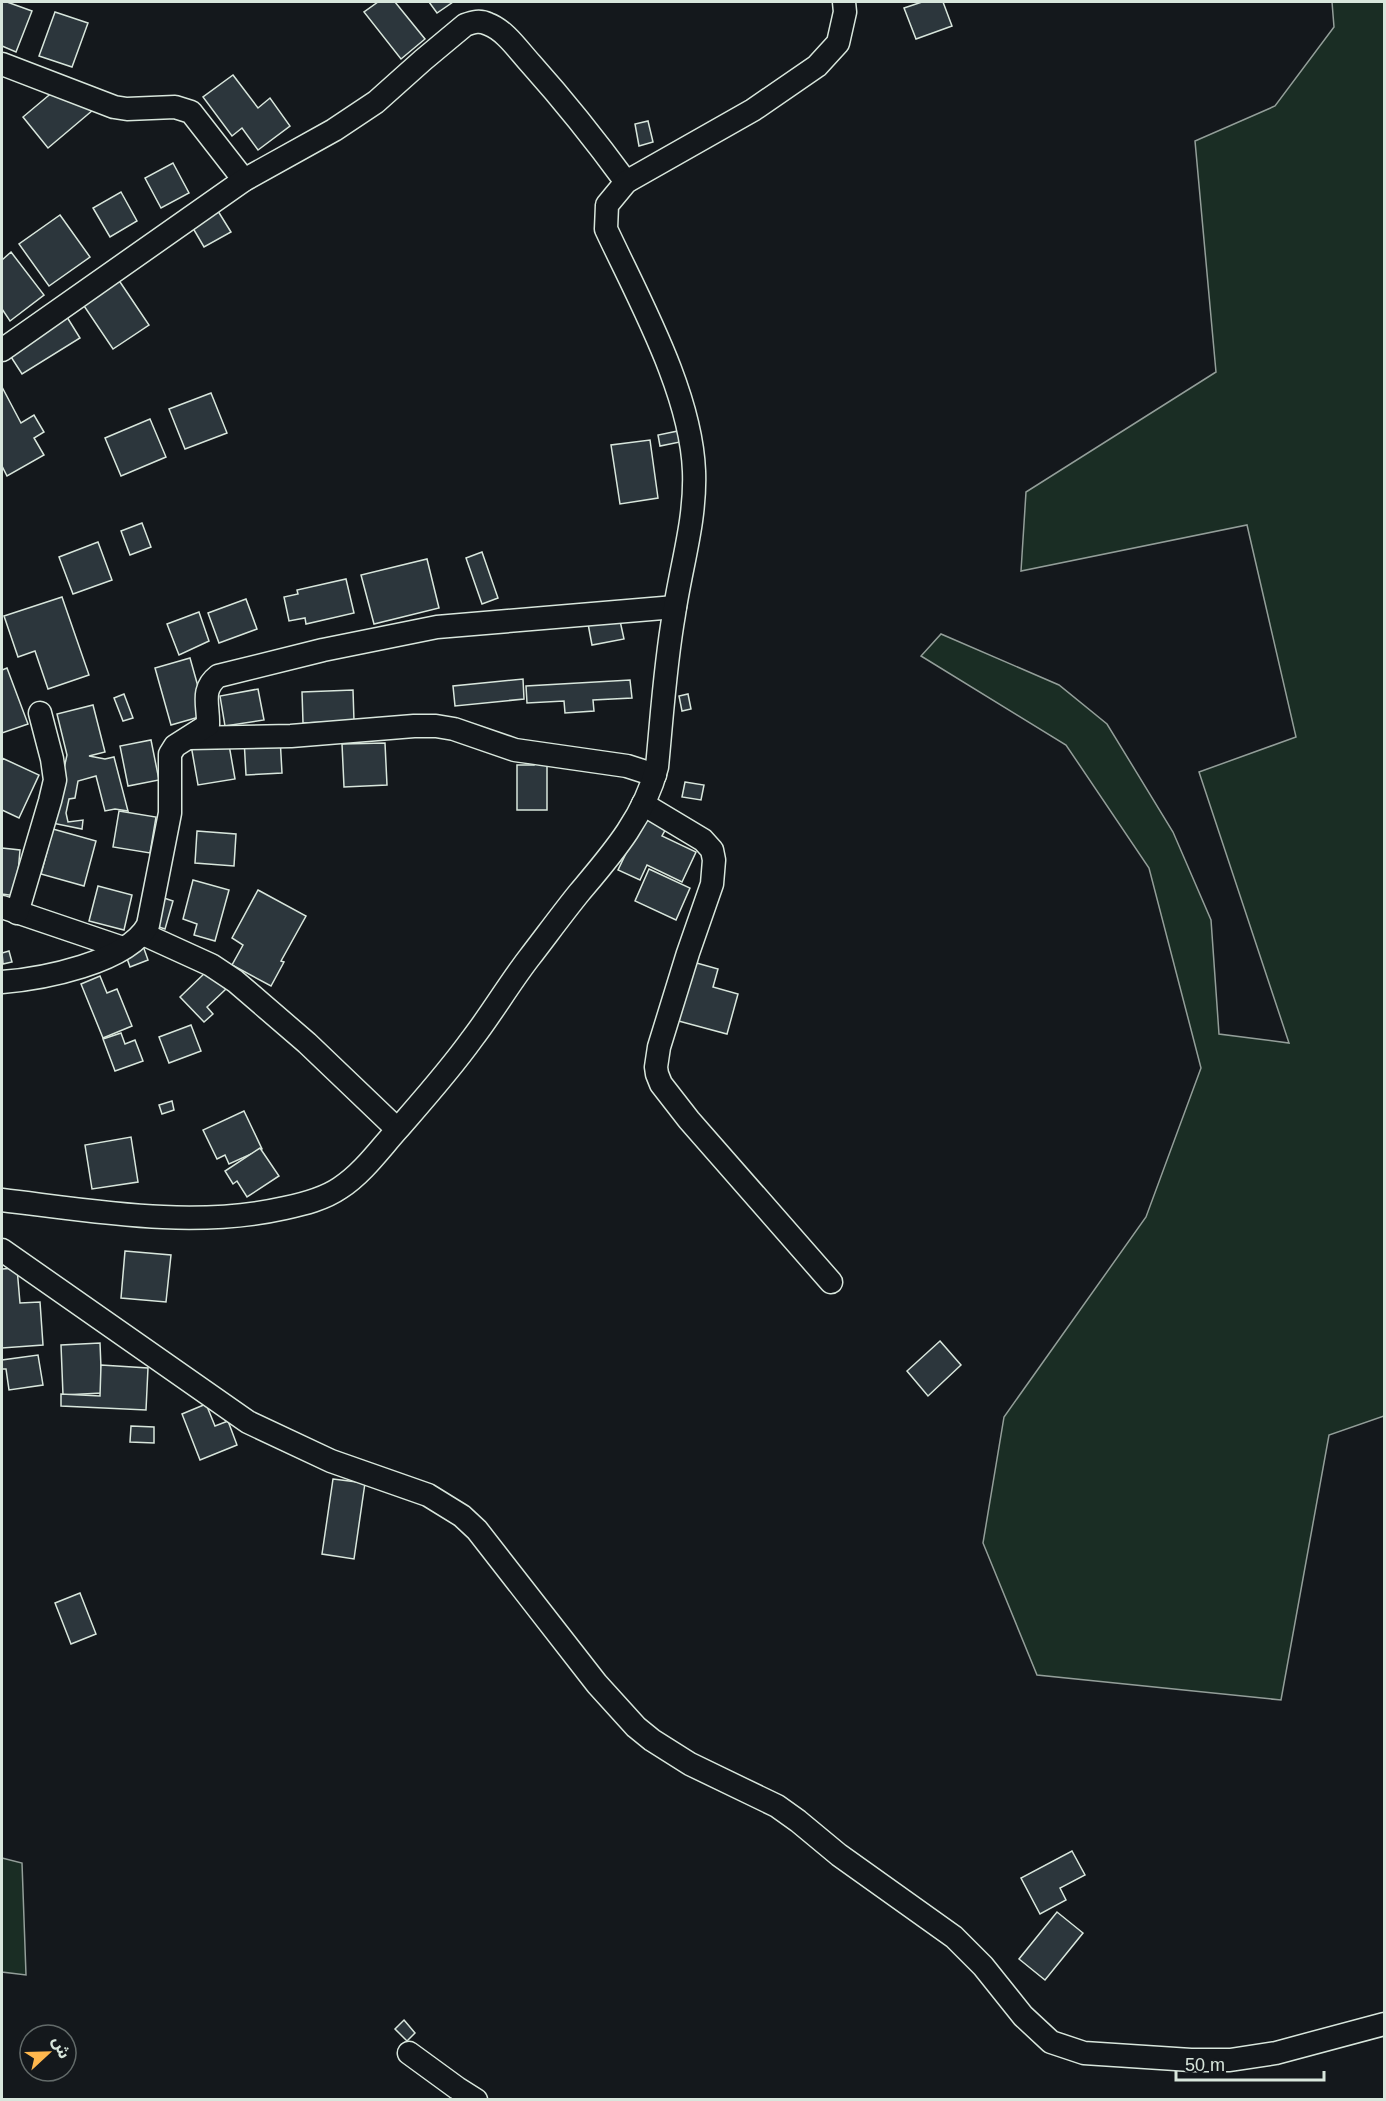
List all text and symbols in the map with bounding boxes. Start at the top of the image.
north arrow [18,2023,78,2083]
text: ش [49,2034,73,2061]
scale bar [1176,2044,1324,2082]
text: 50 m [1185,2055,1225,2075]

